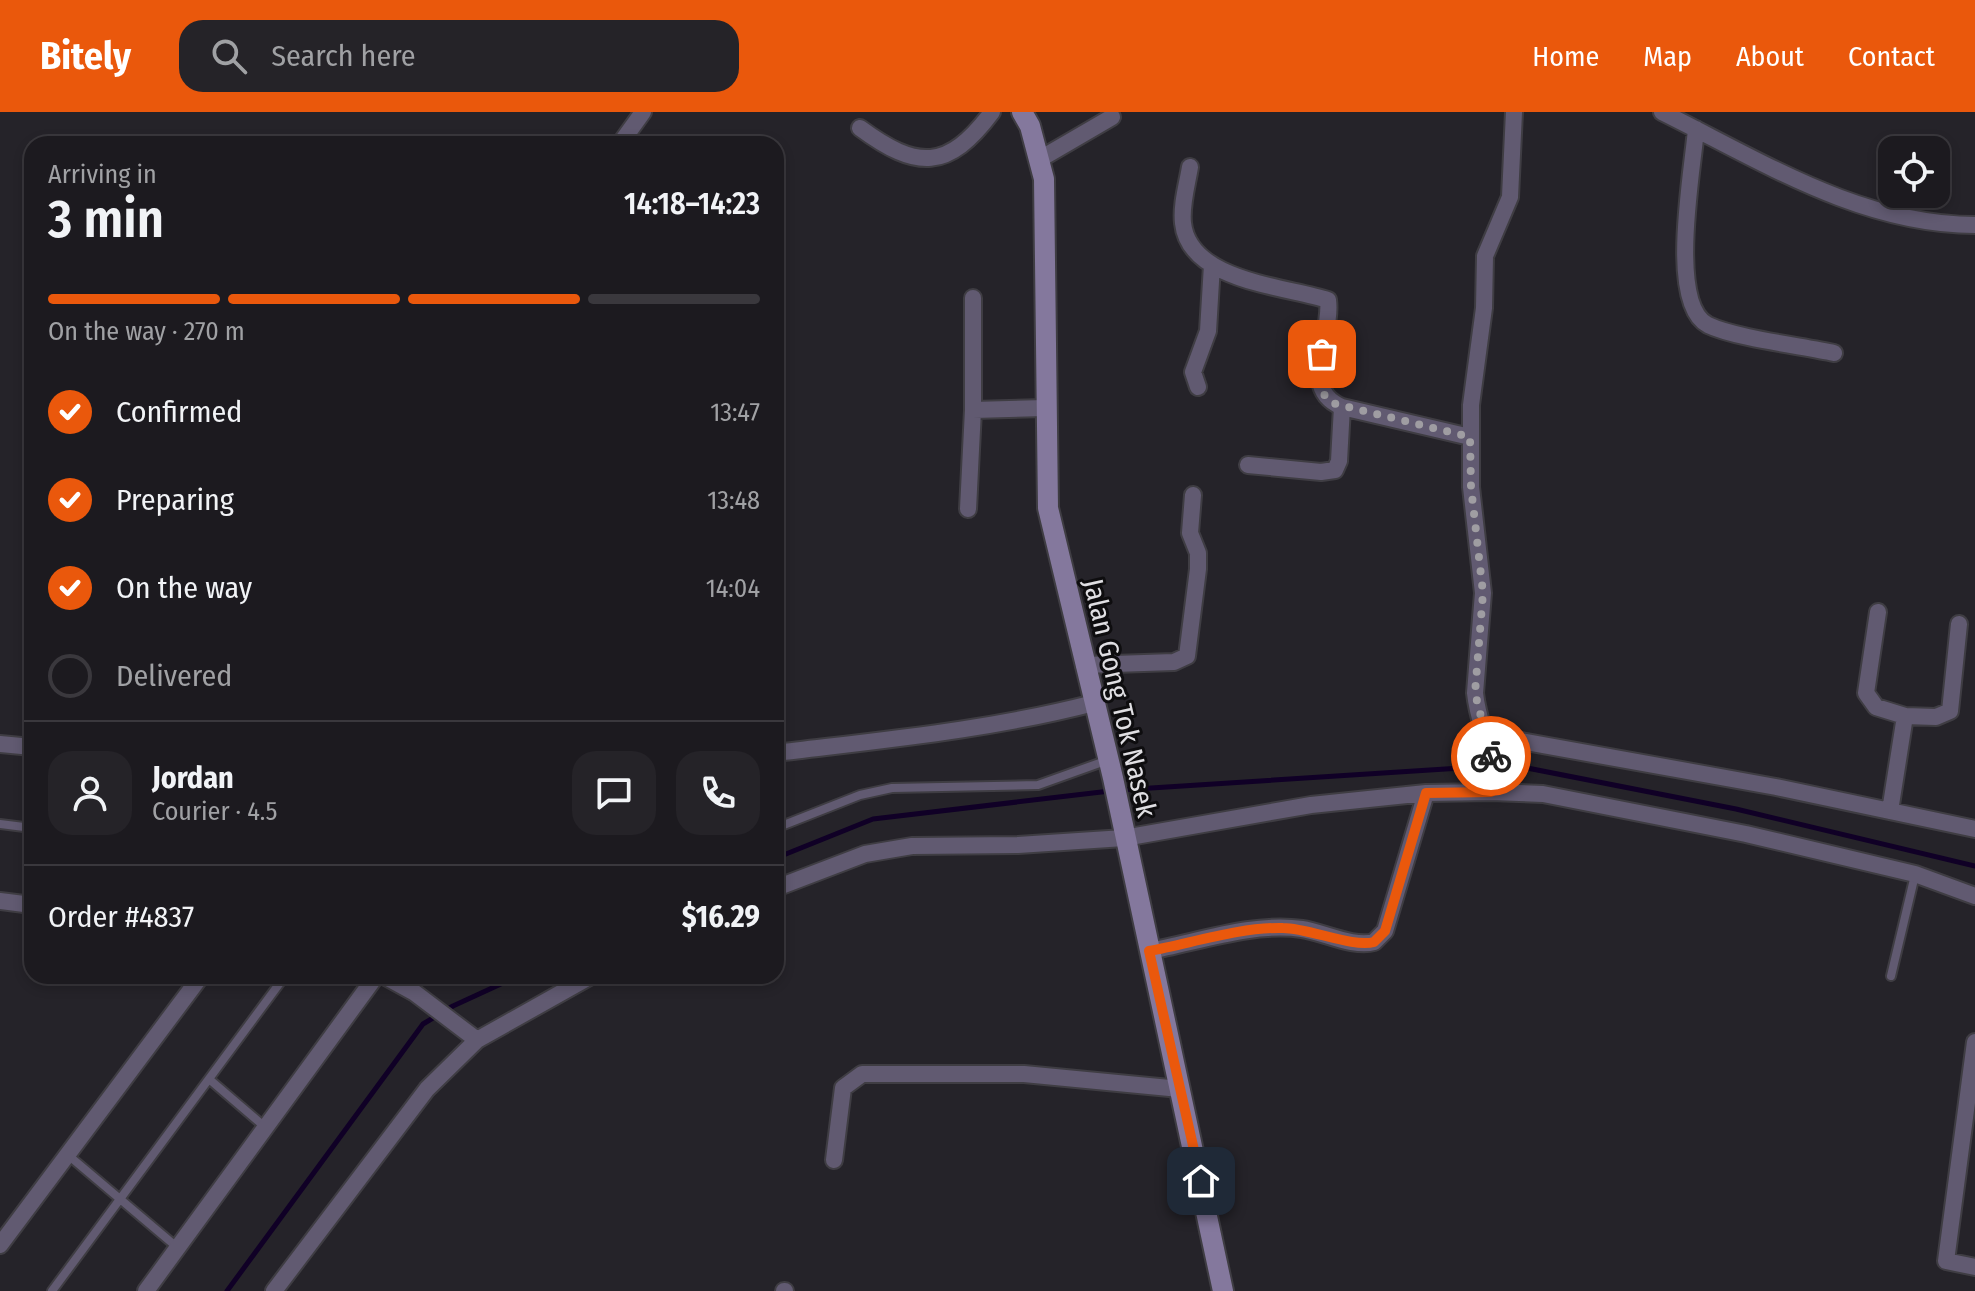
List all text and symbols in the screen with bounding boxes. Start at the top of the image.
search box [179,20,739,92]
text: Bitely [40,33,131,79]
icon: search [207,34,251,78]
text: Search here [271,38,416,74]
text: Home [1532,40,1599,73]
text: Map [1643,40,1692,73]
text: About [1736,40,1804,73]
text: Contact [1848,40,1935,73]
map controls [1878,136,1950,208]
button: locate [1878,136,1950,208]
text: Arriving in [48,159,157,190]
text: 14:18–14:23 [624,186,760,222]
text: 3 min [48,188,164,251]
text: On the way · 270 m [48,316,245,347]
pin [1288,320,1356,388]
icon: bag [1300,332,1344,376]
icon: check [48,390,92,434]
text: Confirmed [116,394,242,430]
text: 13:47 [710,397,760,428]
icon: check [48,478,92,522]
text: Preparing [116,482,234,518]
text: 13:48 [707,485,760,516]
icon: check [48,566,92,610]
text: On the way [116,570,252,606]
text: 14:04 [706,573,760,604]
street label: Jalan Gong Tok Nasek [1076,576,1164,821]
text: Delivered [116,658,232,694]
courier [1451,716,1531,796]
icon: bike [1469,734,1513,778]
button: person [48,751,132,835]
button: chat [572,751,656,835]
button: phone [676,751,760,835]
text: Jordan [152,760,234,796]
text: Courier · 4.5 [152,796,278,827]
text: Order #4837 [48,899,194,935]
text: $16.29 [682,899,760,935]
pin [1167,1147,1235,1215]
icon: home [1179,1159,1223,1203]

